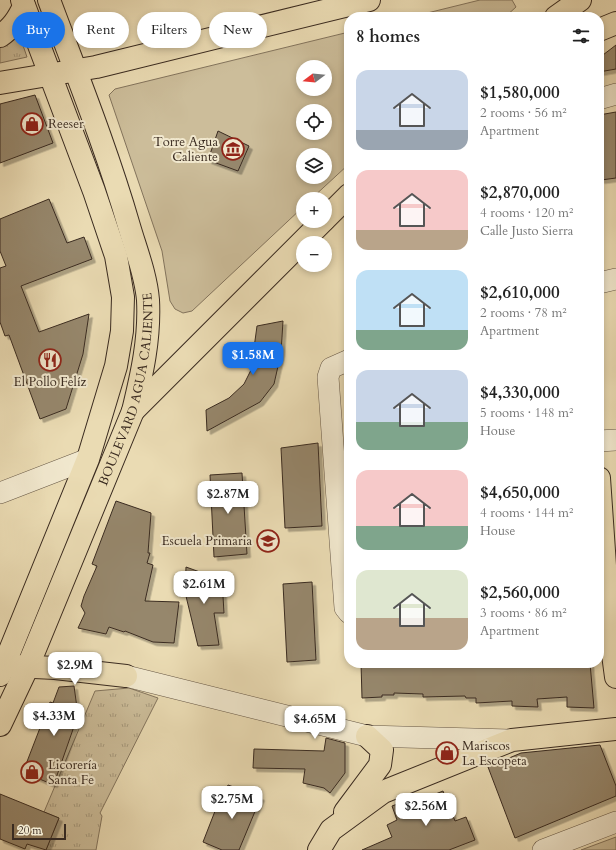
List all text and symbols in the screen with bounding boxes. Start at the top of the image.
chip: Buy [12,12,65,48]
chip: Rent [73,12,129,48]
chip: Filters [137,12,201,48]
chip: New [209,12,267,48]
text: 8 homes [356,25,420,48]
icon: filters [570,25,592,47]
north arrow [296,60,332,96]
map controls [296,60,332,272]
text: $1,580,000 [480,81,560,104]
icon: home [388,86,436,134]
button: locate [296,104,332,140]
text: 2 rooms · 56 m² [480,104,567,122]
shop icon: Reeser [19,111,45,137]
place label: Reeser [48,115,84,133]
text: Apartment [480,122,539,140]
place label: Torre Agua Caliente [153,133,218,166]
museum icon: Torre Agua Caliente [220,136,246,162]
button: layers [296,148,332,184]
text: $2,870,000 [480,181,560,204]
icon: home [388,186,436,234]
button: + [296,192,332,228]
text: 4 rooms · 120 m² [480,204,573,222]
text: Calle Justo Sierra [480,222,573,240]
button: − [296,236,332,272]
text: $2,610,000 [480,281,560,304]
icon: home [388,286,436,334]
street label: BOULEVARD AGUA CALIENTE [94,292,157,488]
text: 2 rooms · 78 m² [480,304,567,322]
text: Apartment [480,322,539,340]
pin: $1.58M [220,342,286,376]
text: $1.58M [231,346,275,364]
restaurant icon: El Pollo Felíz [37,347,63,373]
place label: El Pollo Felíz [14,373,87,391]
text: $4,330,000 [480,381,560,404]
icon: home [388,386,436,434]
text: 5 rooms · 148 m² [480,404,573,422]
text: House [480,422,515,440]
pin: $2.87M [195,481,261,515]
text: $4,650,000 [480,481,560,504]
text: $2.87M [206,485,250,503]
icon: home [388,486,436,534]
text: 4 rooms · 144 m² [480,504,573,522]
text: House [480,522,515,540]
school or university icon: Escuela Primaria [255,528,281,554]
place label: Escuela Primaria [162,532,252,550]
pin: $2.61M [171,571,237,605]
text: $2.61M [182,575,226,593]
text: $2,560,000 [480,581,560,604]
icon: home [388,586,436,634]
text: 3 rooms · 86 m² [480,604,567,622]
text: Apartment [480,622,539,640]
pin: $2.9M [47,652,103,686]
text: $2.9M [57,656,93,674]
pin: $4.33M [21,703,87,737]
pin: $4.65M [282,706,348,740]
text: $4.33M [32,707,76,725]
text: $4.65M [293,710,337,728]
place label: Mariscos La Escopeta [462,737,527,770]
shop icon: Mariscos La Escopeta [434,740,460,766]
place label: Licorería Santa Fe [48,756,98,789]
shop icon: Licorería Santa Fe [19,759,45,785]
pin: $2.75M [199,786,265,820]
text: $2.75M [210,790,254,808]
pin: $2.56M [393,793,459,827]
text: $2.56M [404,797,448,815]
scale bar [12,822,66,841]
text: 20 m [18,823,42,838]

